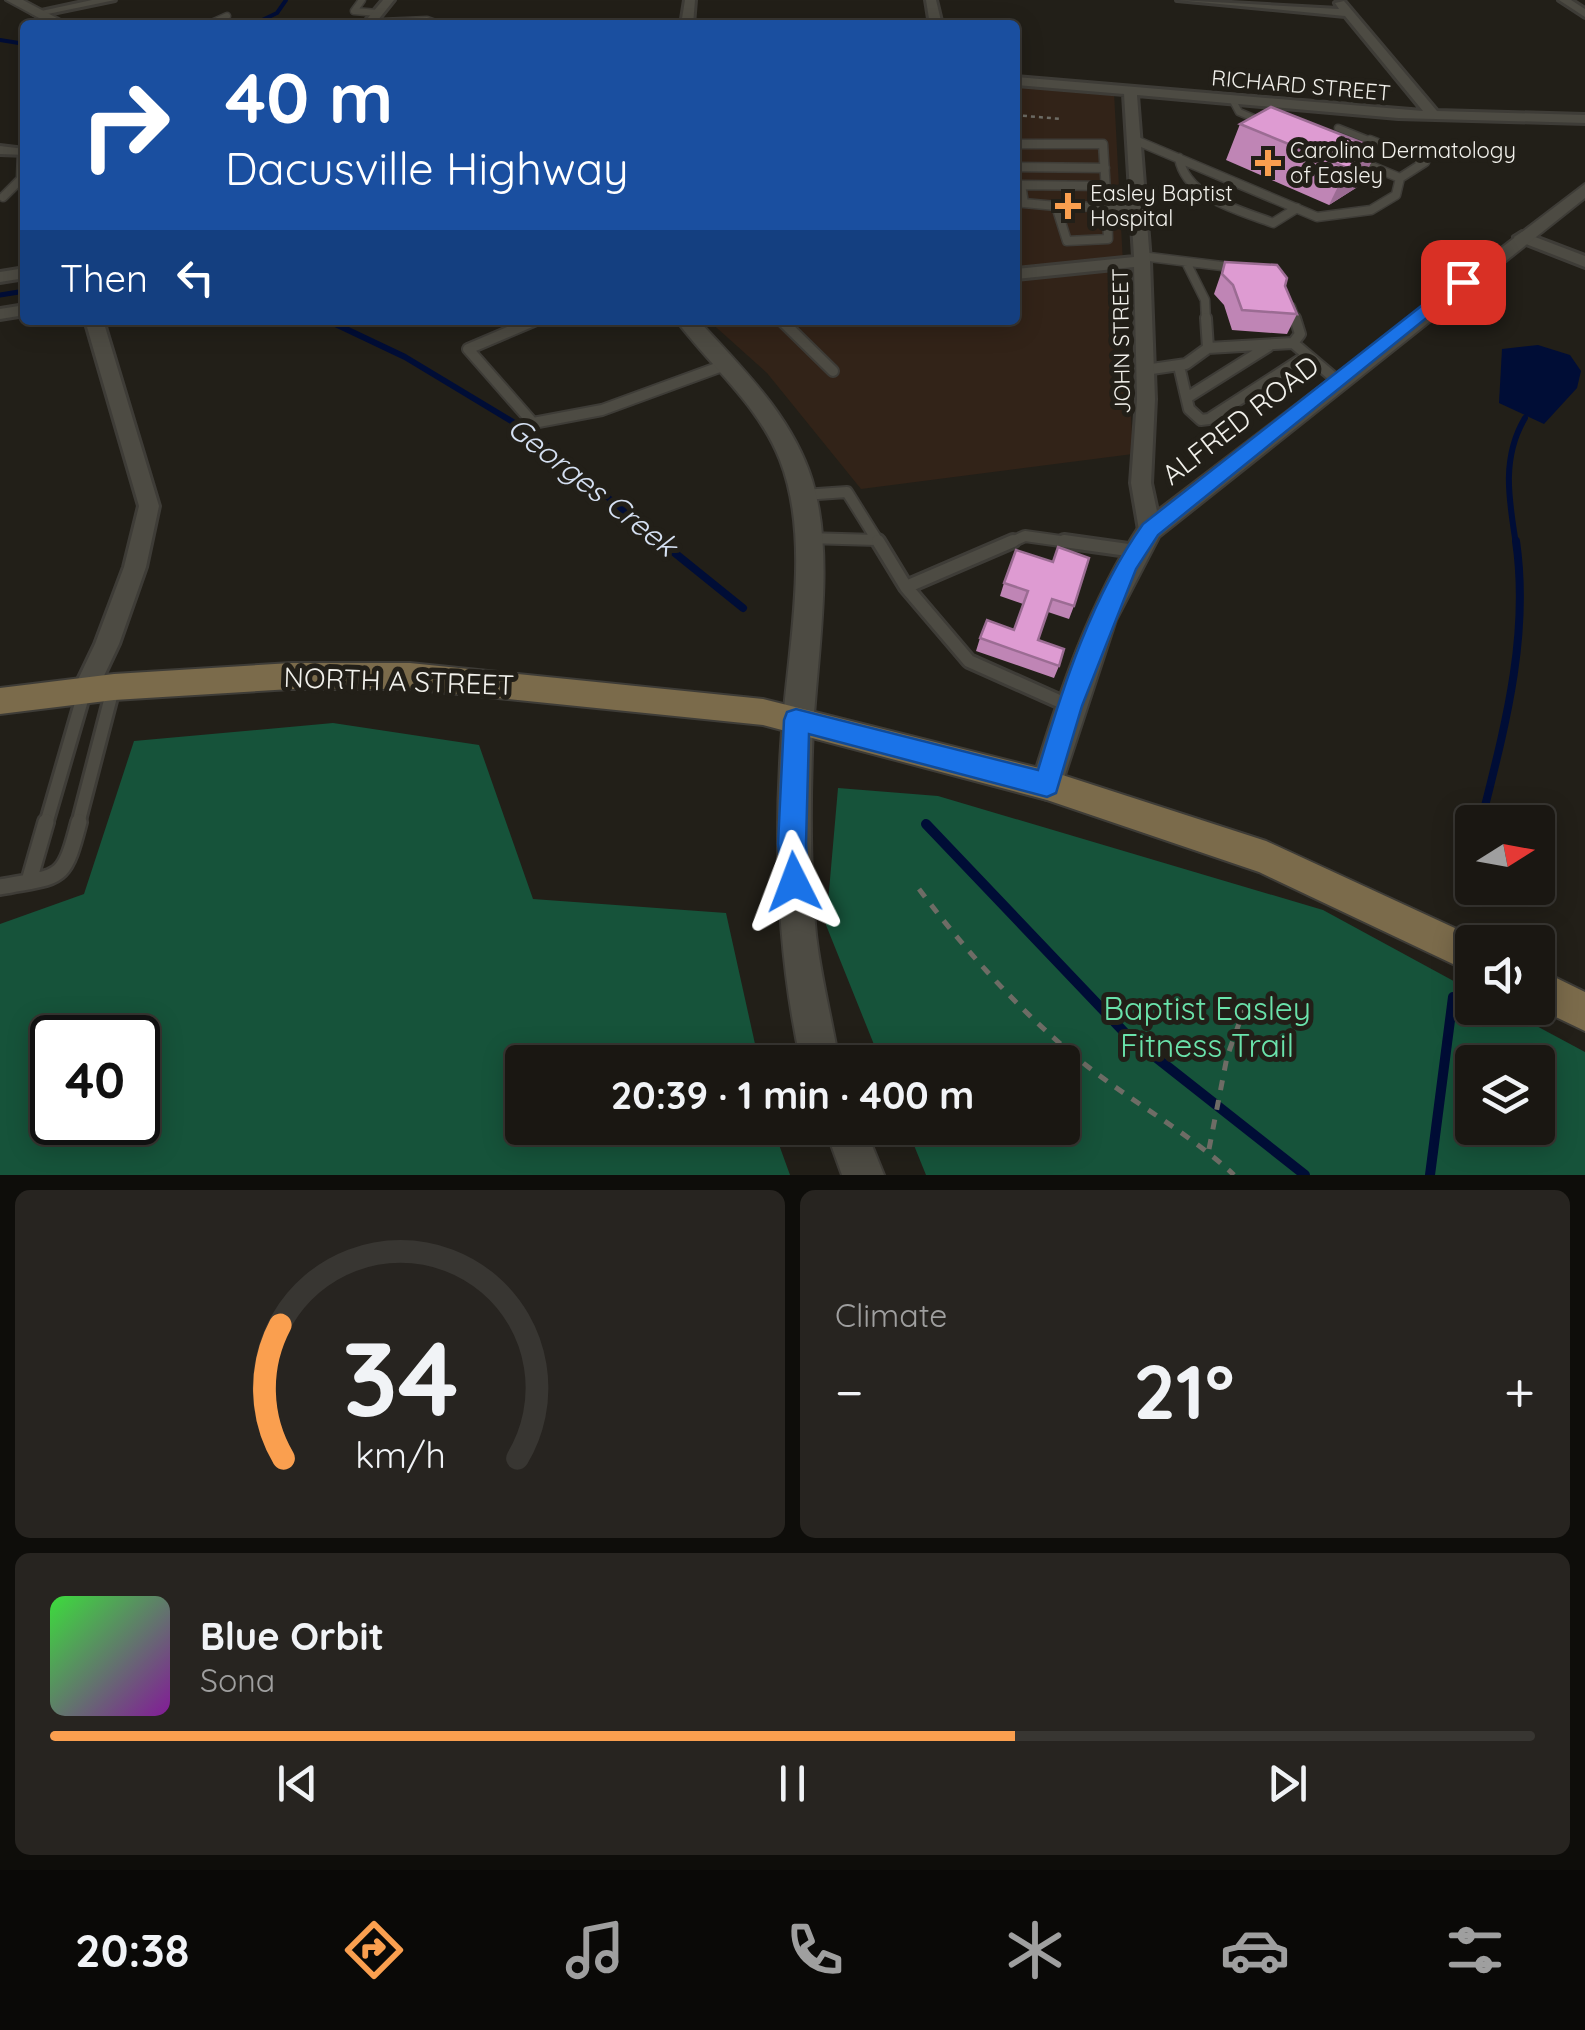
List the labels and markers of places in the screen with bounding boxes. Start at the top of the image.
place label: Carolina Dermatology of Easley [1290,136,1516,189]
marker: Carolina Dermatology of Easley [1255,150,1281,176]
place label: Easley Baptist Hospital [1090,179,1233,232]
marker: Easley Baptist Hospital [1055,193,1081,219]
pin [1421,240,1506,325]

